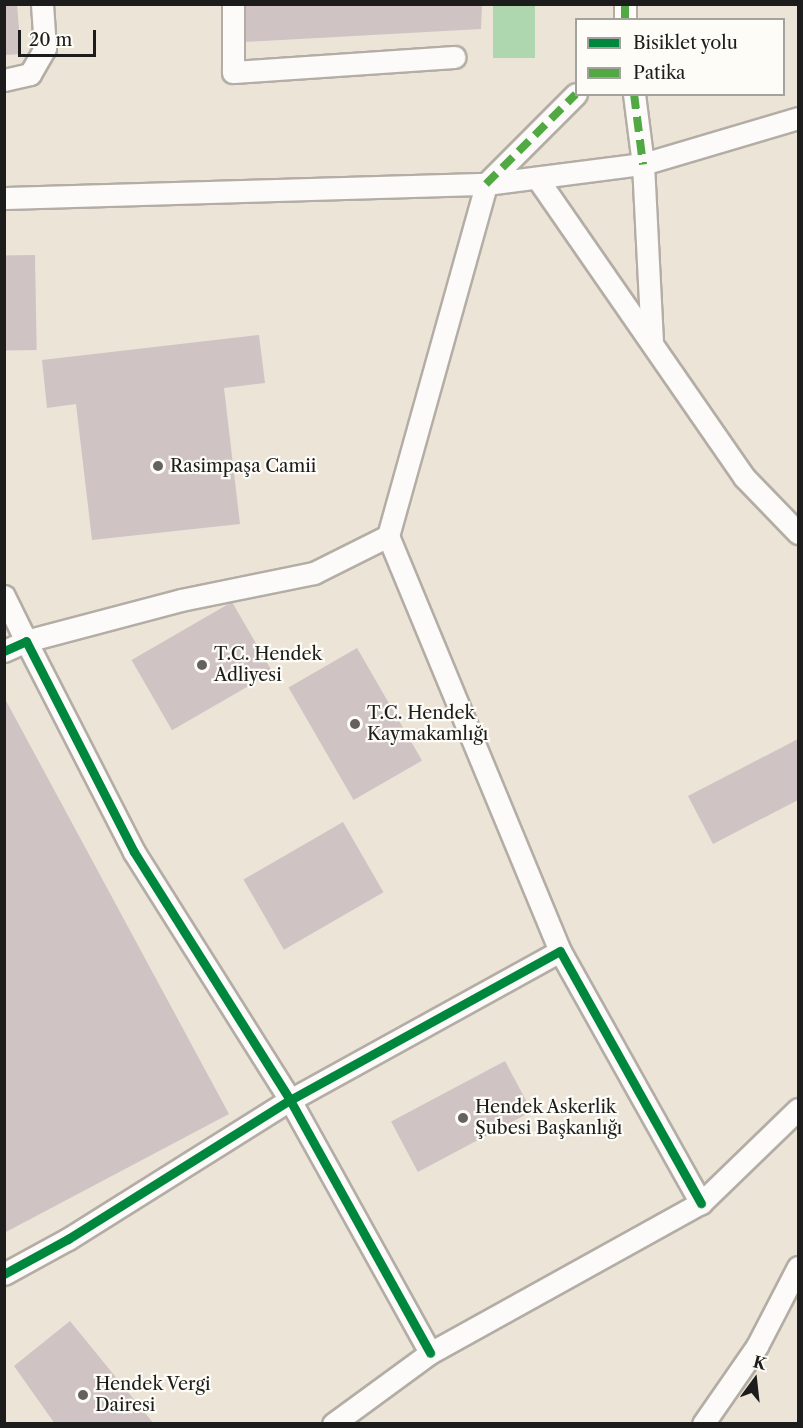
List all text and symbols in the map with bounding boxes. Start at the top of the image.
scale bar [21,18,99,56]
legend [575,18,785,96]
text: 20 m [29,29,72,51]
text: Bisiklet yolu [633,32,738,54]
text: Patika [633,62,686,84]
place label: Rasimpaşa Camii [170,455,317,477]
marker: Rasimpaşa Camii [151,459,165,473]
place label: T.C. Hendek Adliyesi [214,644,322,686]
marker: T.C. Hendek Adliyesi [195,658,209,672]
place label: T.C. Hendek Kaymakamlığı [367,703,488,746]
marker: T.C. Hendek Kaymakamlığı [348,717,362,731]
place label: Hendek Askerlik Şubesi Başkanlığı [475,1097,622,1140]
marker: Hendek Askerlik Şubesi Başkanlığı [456,1111,470,1125]
north arrow [725,1350,785,1410]
text: K [751,1351,768,1374]
place label: Hendek Vergi Dairesi [95,1374,212,1416]
marker: Hendek Vergi Dairesi [76,1388,90,1402]

